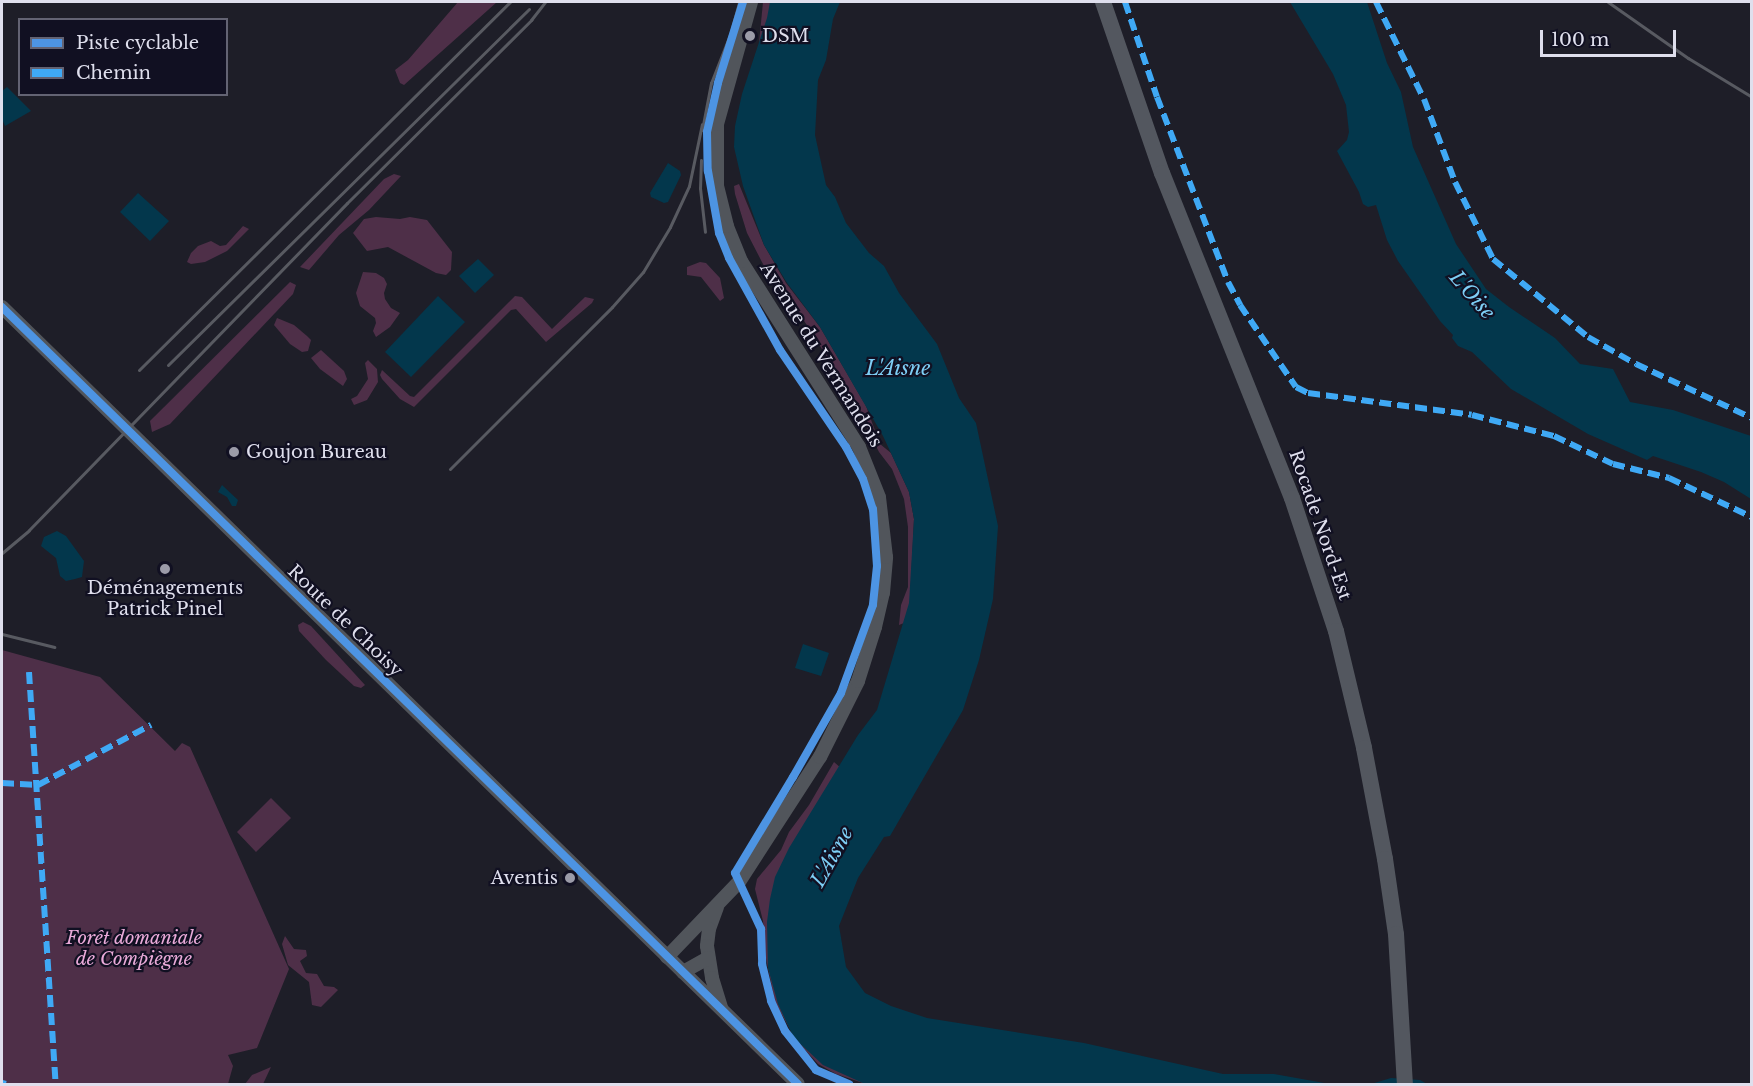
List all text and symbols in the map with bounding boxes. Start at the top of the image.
legend [18,18,228,96]
scale bar [1543,18,1680,56]
place label: DSM [762,25,809,47]
marker: DSM [743,29,757,43]
text: 100 m [1551,29,1609,51]
text: Piste cyclable [76,32,199,54]
text: Chemin [76,62,151,84]
street label: Avenue du Vermandois [755,258,887,452]
water label: L'Oise [1444,266,1500,324]
water label: L'Aisne [866,356,930,380]
place label: Goujon Bureau [246,441,387,463]
marker: Goujon Bureau [227,445,241,459]
street label: Rocade Nord-Est [1284,447,1356,603]
street label: Route de Choisy [283,560,407,682]
marker: Déménagements Patrick Pinel [158,562,172,576]
place label: Déménagements Patrick Pinel [87,578,243,620]
water label: L'Aisne [806,823,858,891]
place label: Aventis [491,867,558,889]
marker: Aventis [563,871,577,885]
park label: Forêt domaniale de Compiègne [66,928,202,970]

